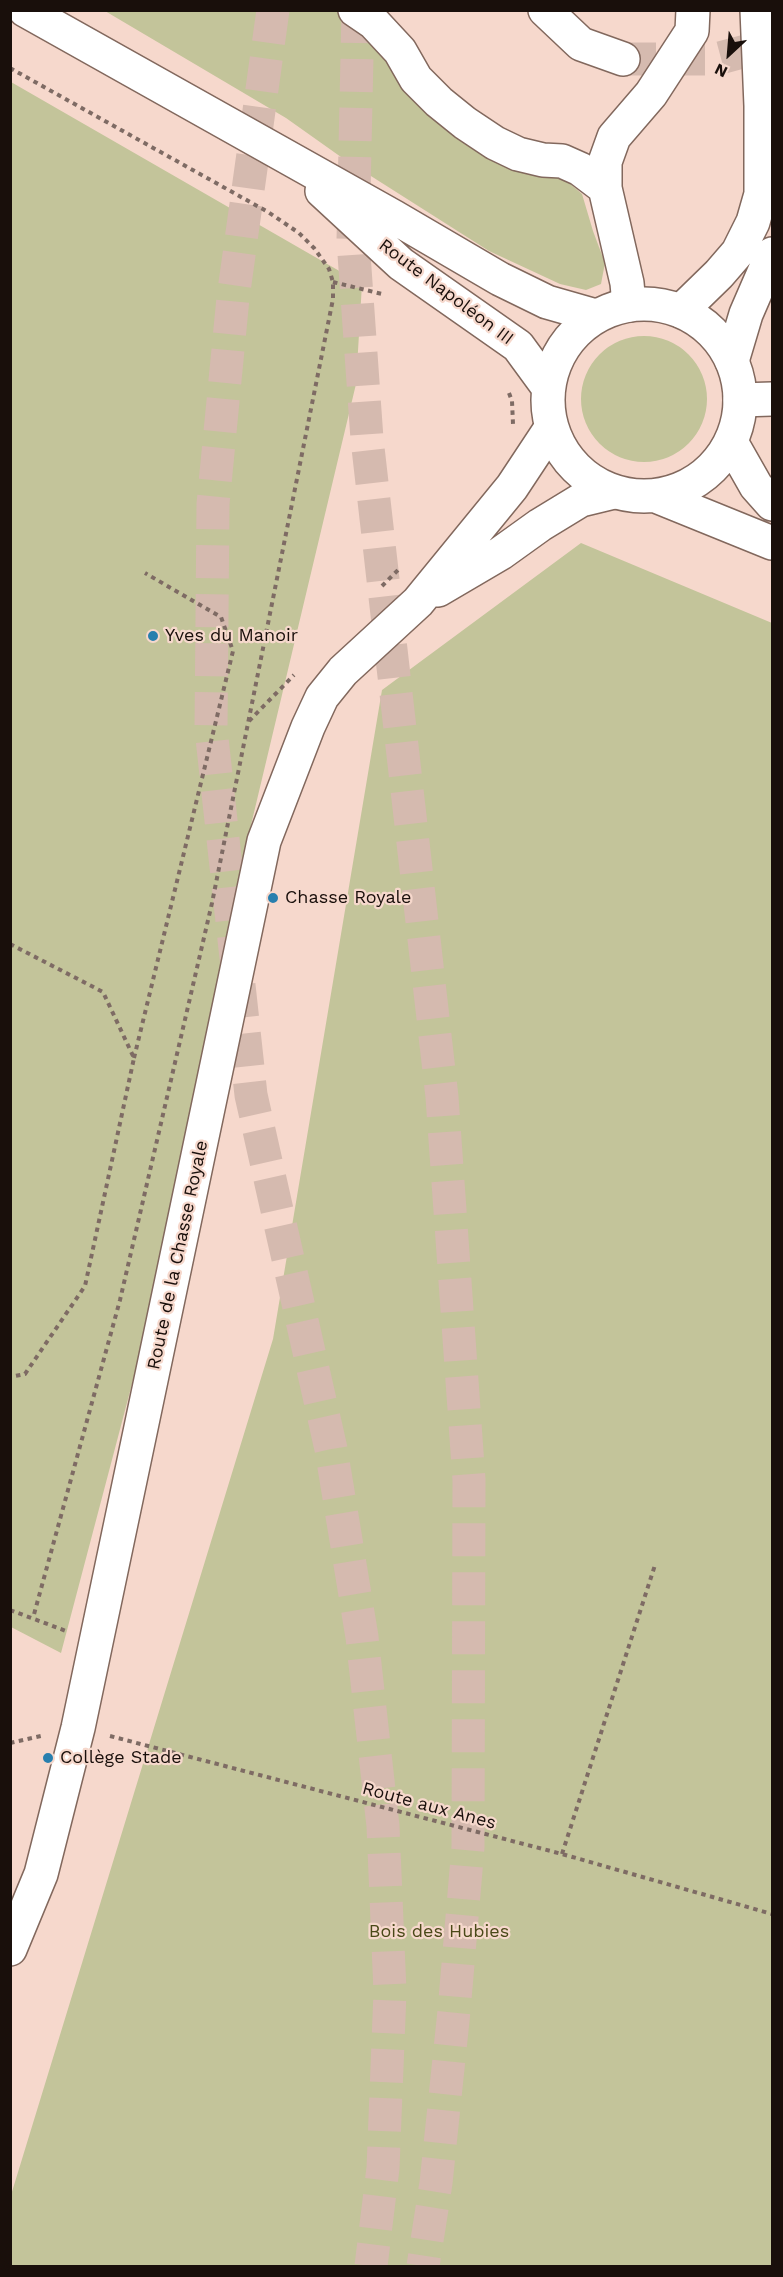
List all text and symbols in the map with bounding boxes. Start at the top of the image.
north arrow [699,24,759,84]
text: N [711,59,730,82]
street label: Route Napoléon III [374,234,518,350]
place label: Yves du Manoir [165,625,298,647]
marker: Yves du Manoir [146,629,160,643]
place label: Chasse Royale [285,887,412,909]
marker: Chasse Royale [266,891,280,905]
street label: Route de la Chasse Royale [143,1138,213,1372]
place label: Collège Stade [60,1747,182,1769]
marker: Collège Stade [41,1751,55,1765]
street label: Route aux Anes [360,1778,498,1834]
park label: Bois des Hubies [369,1921,509,1943]

